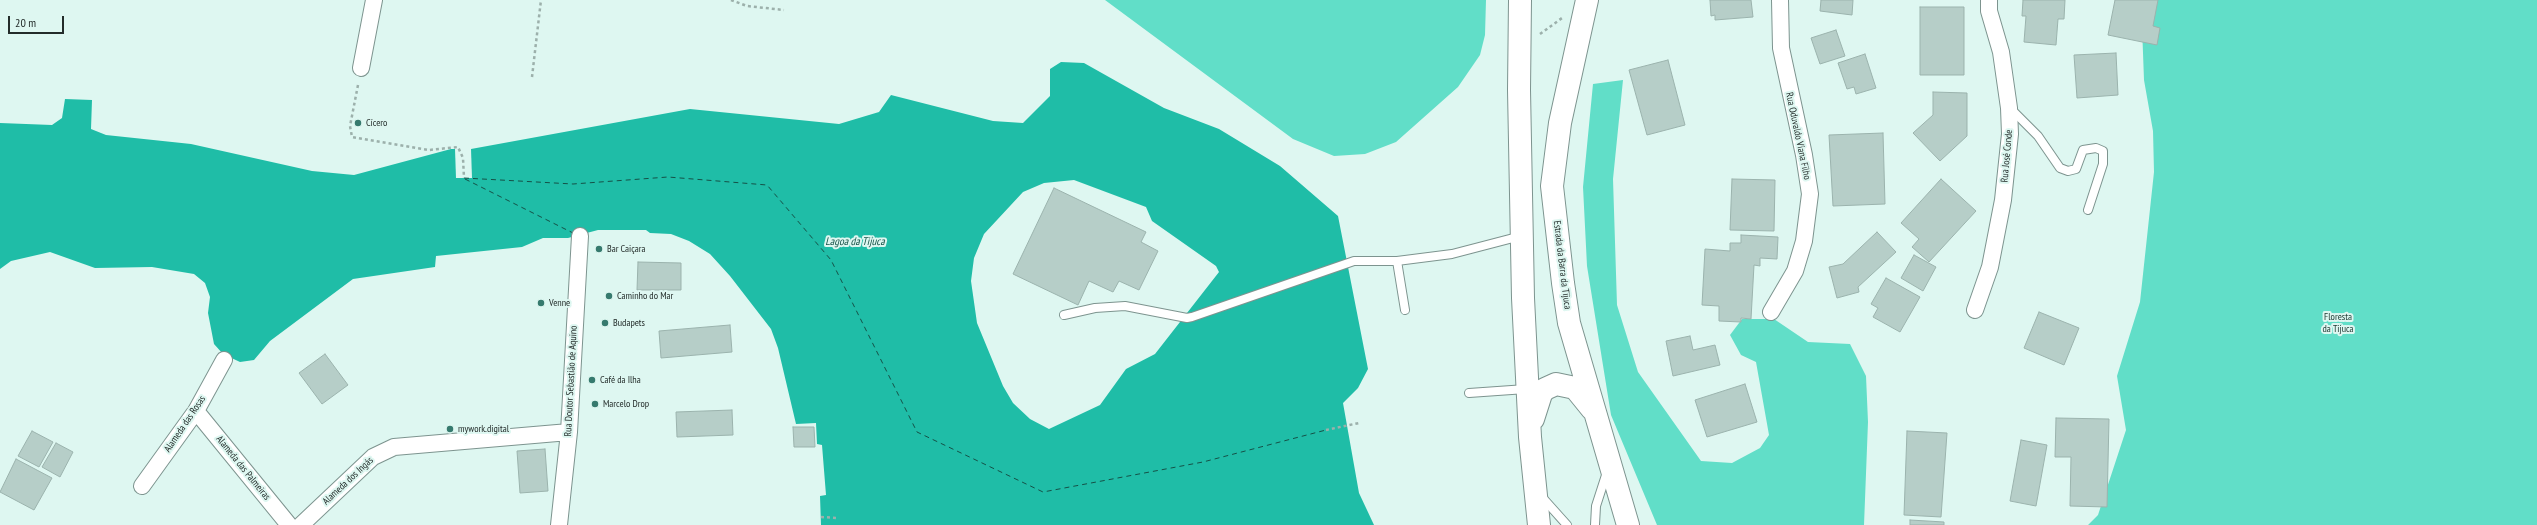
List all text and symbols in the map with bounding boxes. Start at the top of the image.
scale bar [10,8,66,34]
text: 20 m [15,15,36,30]
street label: Rua Oduvaldo Viana Filho [1783,91,1813,181]
place label: Cícero [366,117,387,129]
marker: Cícero [353,118,363,128]
street label: Rua José Conde [1999,129,2015,183]
street label: Estrada da Barra da Tijuca [1551,220,1573,310]
water label: Lagoa da Tijuca [825,235,885,249]
place label: Bar Caiçara [607,243,645,255]
marker: Bar Caiçara [594,244,604,254]
place label: Caminho do Mar [617,290,673,302]
marker: Caminho do Mar [604,291,614,301]
place label: Venne [549,297,570,309]
marker: Venne [536,298,546,308]
park label: Floresta da Tijuca [2322,311,2354,334]
place label: Budapets [613,317,645,329]
marker: Budapets [600,318,610,328]
street label: Rua Doutor Sebastião de Aquino [562,325,580,437]
place label: Café da Ilha [600,374,641,386]
marker: Café da Ilha [587,375,597,385]
street label: Alameda das Rosas [162,394,208,454]
place label: Marcelo Drop [603,398,649,410]
marker: Marcelo Drop [590,399,600,409]
place label: mywork.digital [458,423,509,435]
marker: mywork.digital [445,424,455,434]
street label: Alameda das Palmeiras [213,433,273,503]
street label: Alameda dos Ingás [320,455,376,507]

